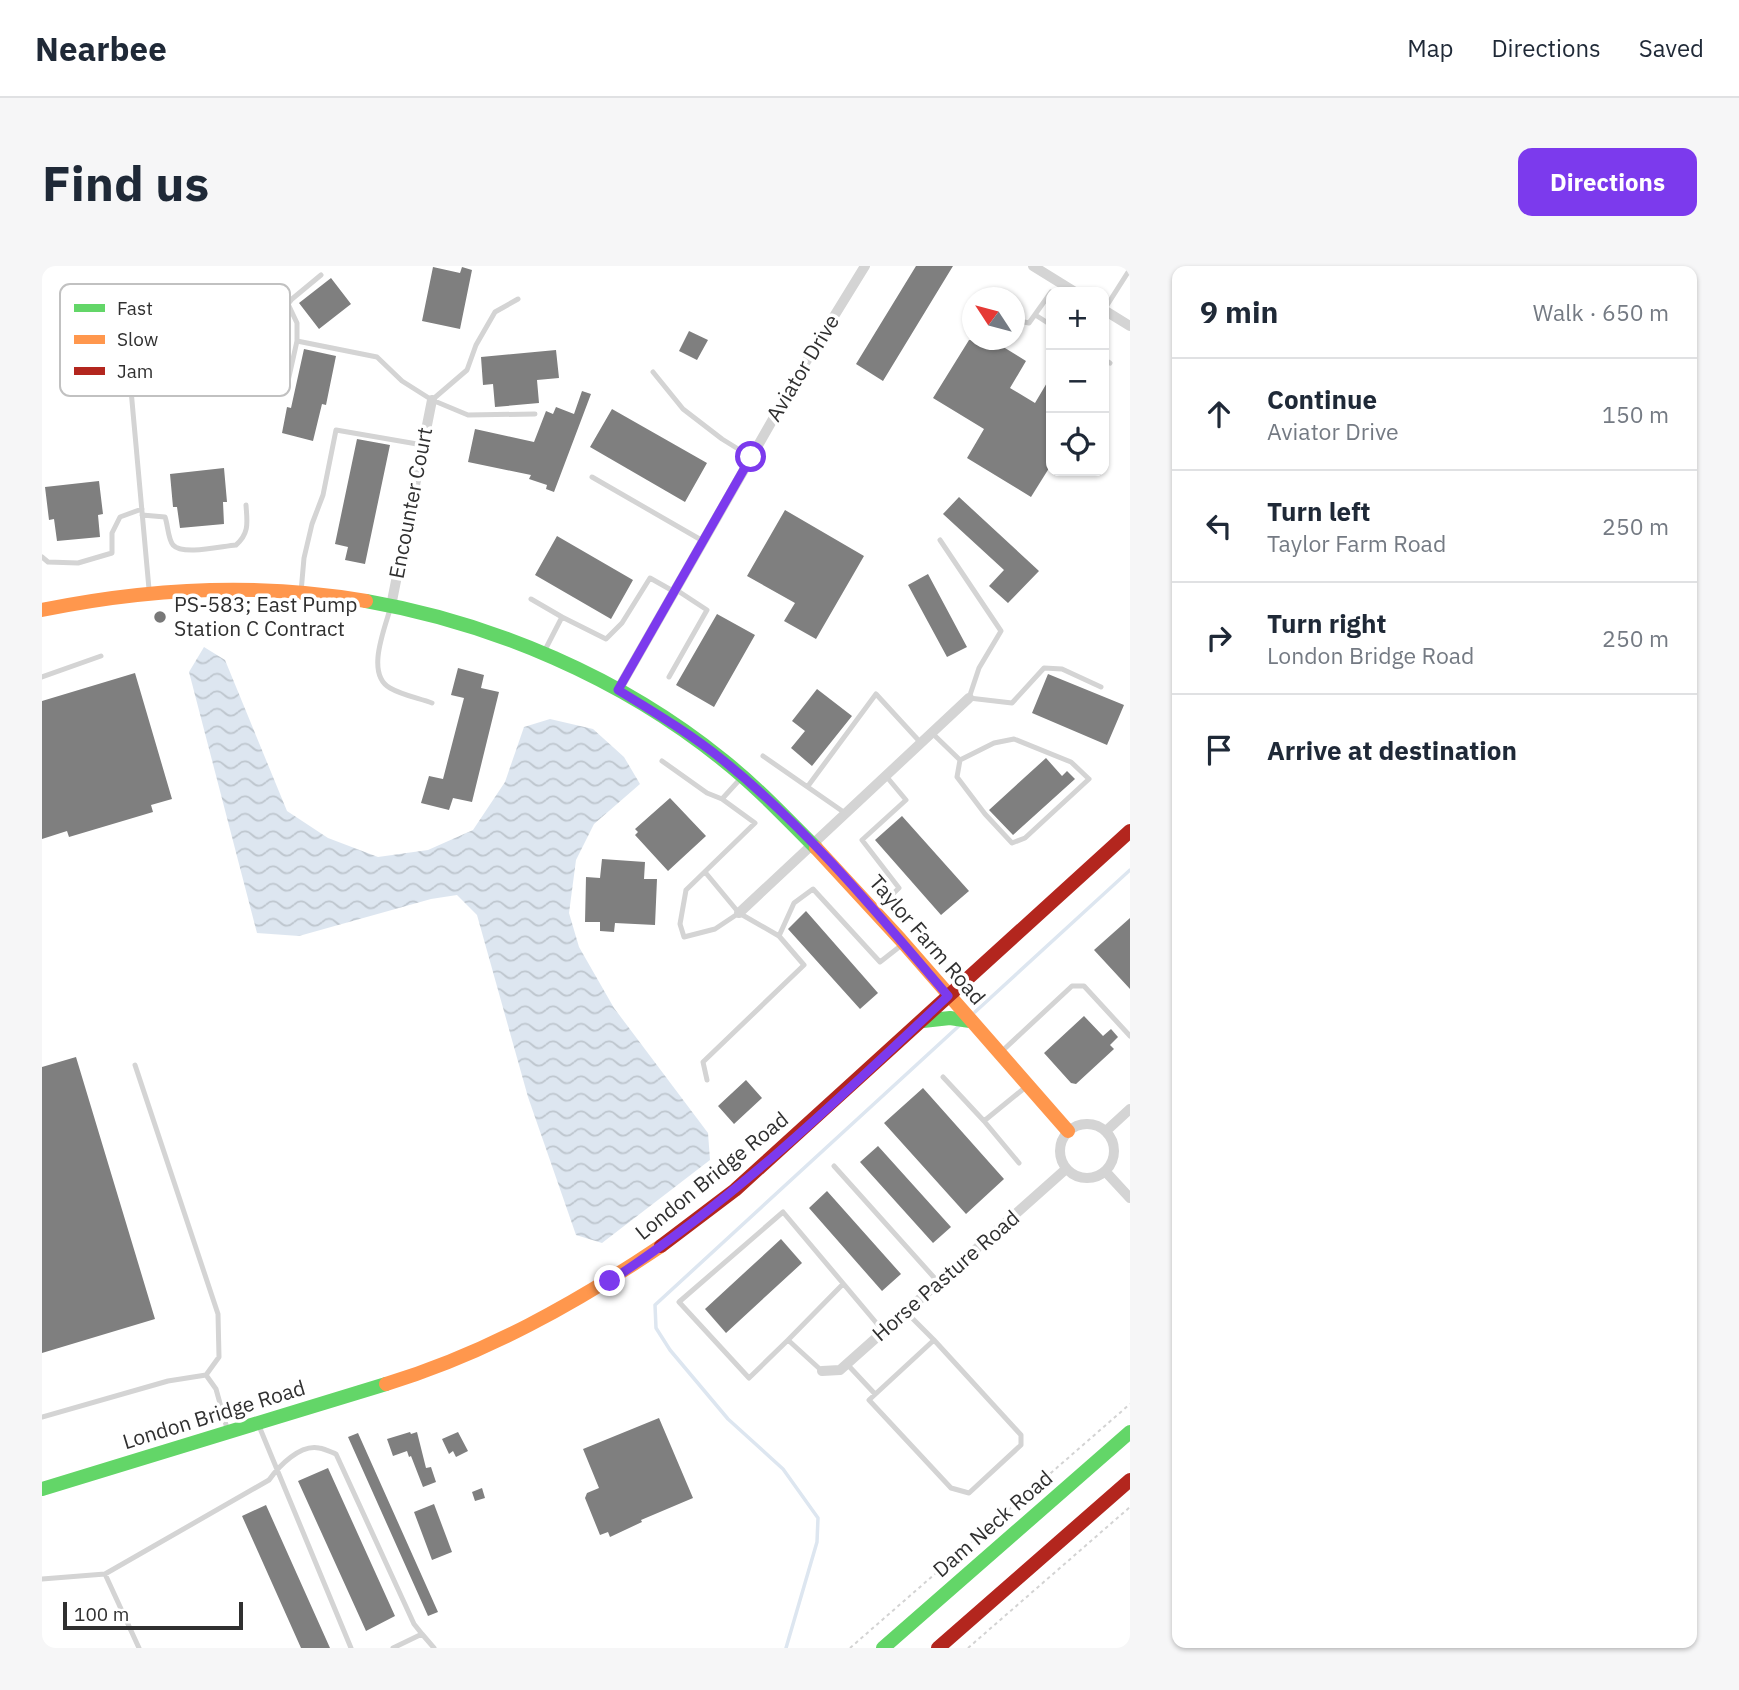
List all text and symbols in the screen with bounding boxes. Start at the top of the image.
text: Nearbee [35,27,167,70]
text: Map [1407,32,1453,64]
text: Directions [1491,32,1601,64]
text: Saved [1639,32,1704,64]
button: Directions [1518,148,1697,216]
text: Find us [42,151,209,214]
legend [60,284,290,396]
north arrow [962,287,1025,350]
map controls [1046,287,1109,476]
button: + [1046,287,1109,350]
text: 9 min [1200,292,1278,331]
text: Fast [117,296,153,320]
text: Walk · 650 m [1533,297,1669,327]
street label: Aviator Drive [759,309,845,426]
text: Slow [117,327,158,351]
button: − [1046,350,1109,413]
text: Jam [117,359,153,383]
text: Continue [1267,382,1377,416]
icon: ahead [1200,395,1238,433]
text: 150 m [1602,399,1669,429]
button: locate [1046,413,1109,476]
text: Aviator Drive [1267,416,1399,446]
street label: Encounter Court [382,425,438,581]
route start [735,441,766,472]
text: Turn left [1267,494,1370,528]
icon: left [1200,507,1238,545]
text: 250 m [1602,511,1669,541]
text: Taylor Farm Road [1267,528,1446,558]
place label: PS-583; East Pump Station C Contract [174,590,357,642]
text: Turn right [1267,606,1386,640]
marker: PS-583; East Pump Station C Contract [152,609,168,625]
icon: right [1200,619,1238,657]
text: 250 m [1602,623,1669,653]
text: London Bridge Road [1267,640,1474,670]
icon: arrive [1200,731,1238,769]
text: Arrive at destination [1267,733,1517,767]
street label: Taylor Farm Road [864,868,992,1010]
street label: London Bridge Road [629,1105,794,1246]
street label: Horse Pasture Road [866,1203,1025,1347]
route end [594,1265,625,1296]
street label: London Bridge Road [119,1373,308,1455]
street label: Dam Neck Road [927,1464,1058,1583]
scale bar [63,1599,243,1631]
text: 100 m [74,1602,129,1626]

